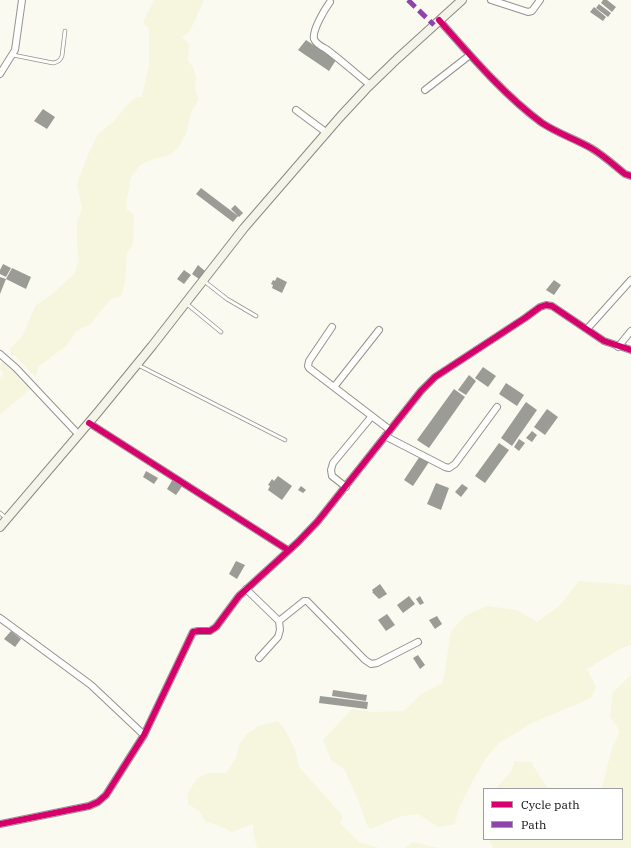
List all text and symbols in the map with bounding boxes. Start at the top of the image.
legend [483,788,623,840]
text: Cycle path [521,797,580,812]
text: Path [521,817,546,832]

